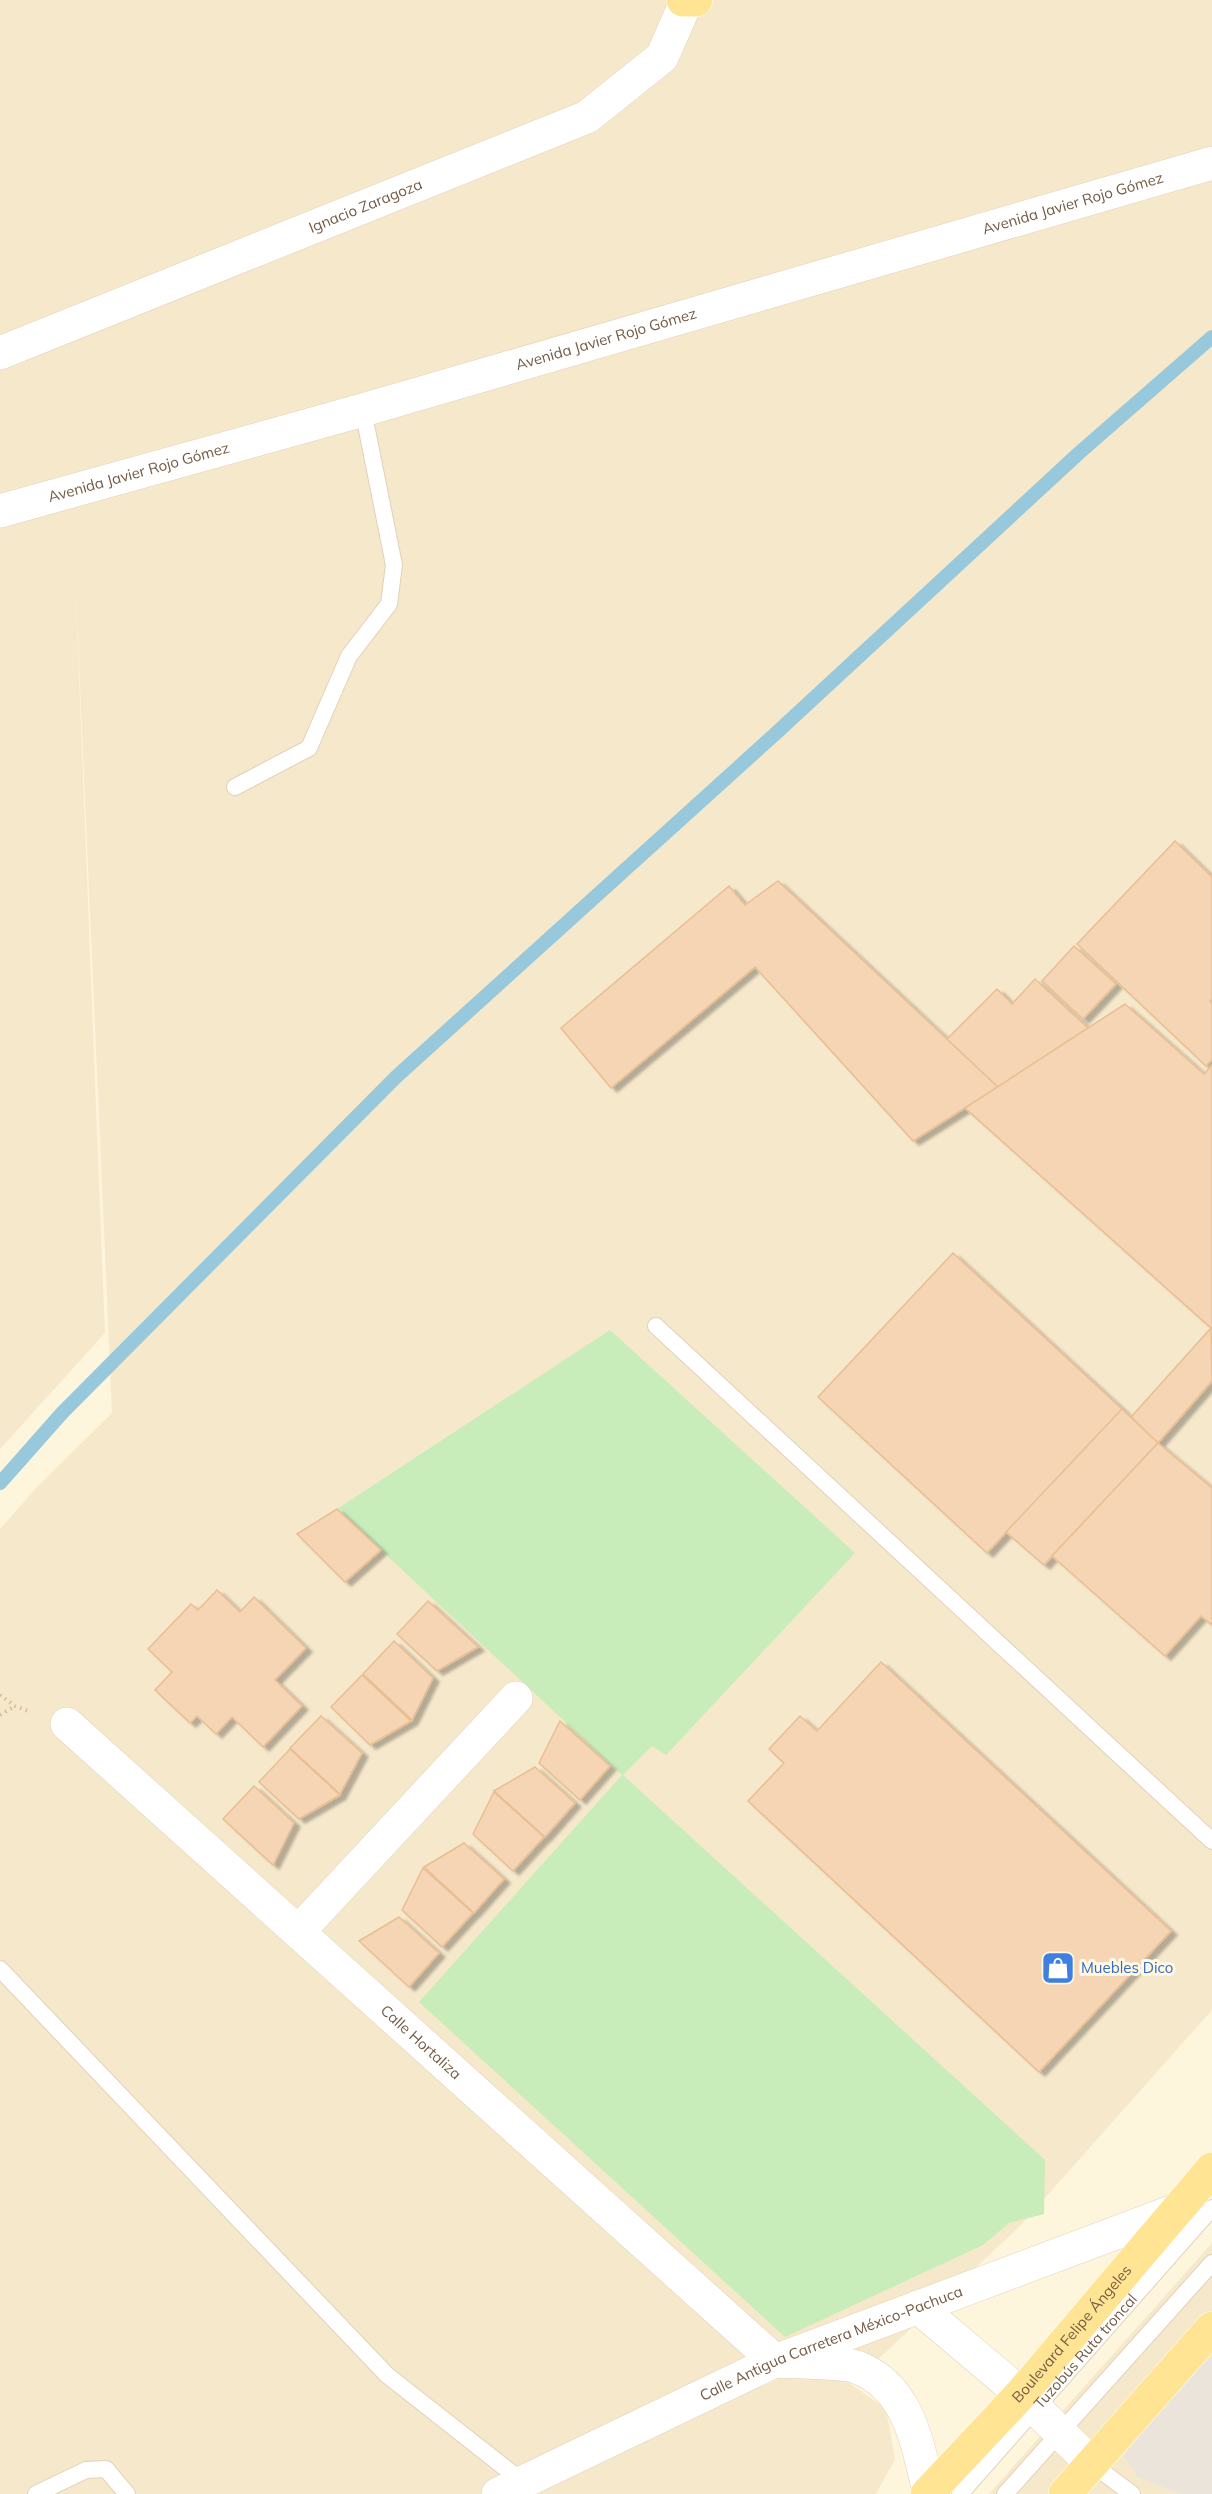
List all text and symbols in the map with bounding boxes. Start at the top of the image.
street label: Avenida Javier Rojo Gómez [980,168,1166,238]
street label: Ignacio Zaragoza [306,174,425,237]
street label: Avenida Javier Rojo Gómez [513,303,699,374]
street label: Avenida Javier Rojo Gómez [46,438,232,506]
shop icon: Muebles Dico [1040,1950,1076,1986]
place label: Muebles Dico [1081,1958,1173,1977]
street label: Calle Hortaliza [377,2001,466,2083]
street label: Boulevard Felipe Ángeles [1008,2261,1135,2407]
street label: Calle Antigua Carretera México-Pachuca [696,2281,965,2405]
street label: Tuzobús Ruta troncal [1029,2290,1141,2413]

